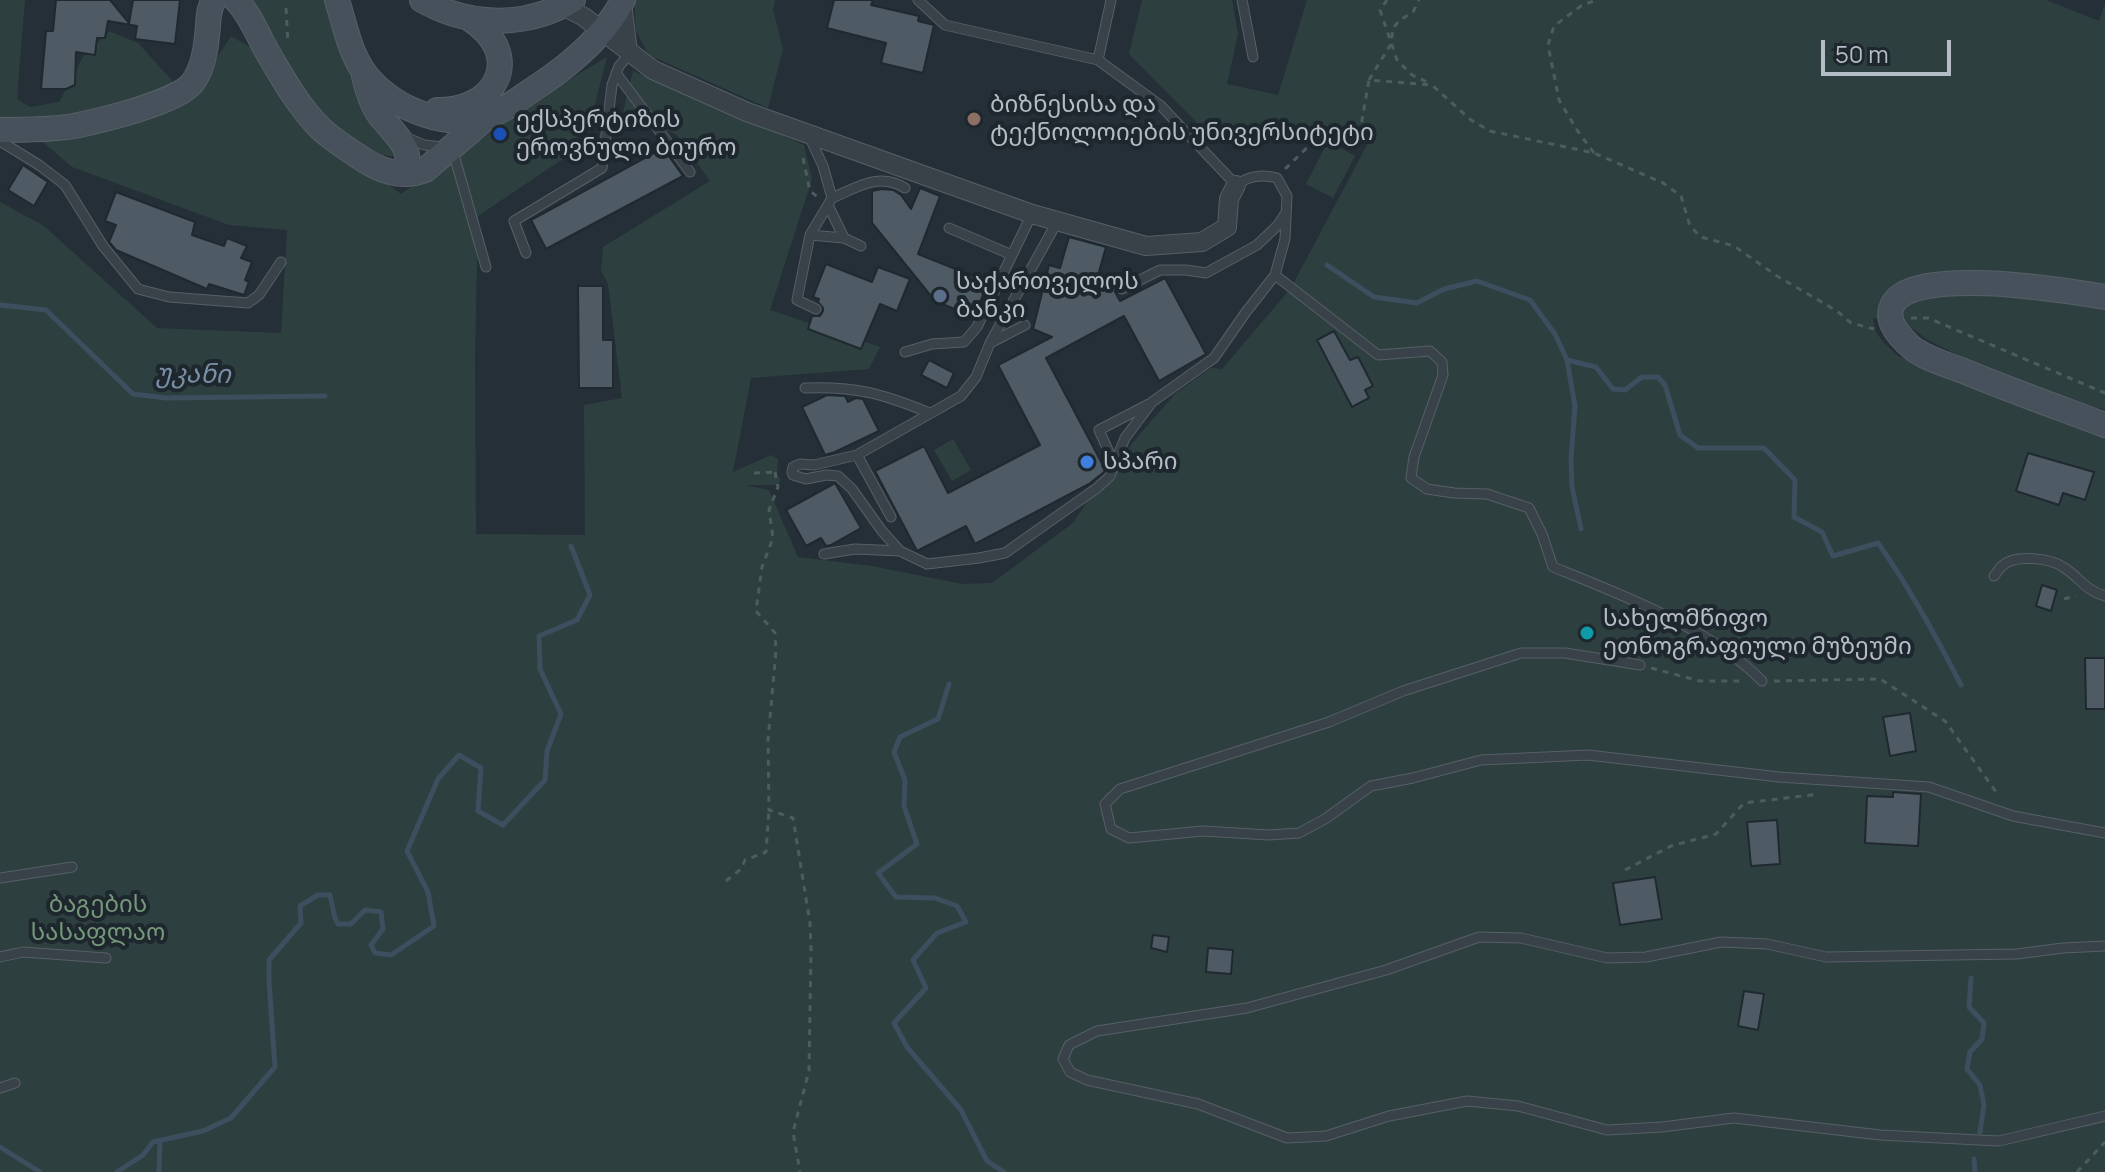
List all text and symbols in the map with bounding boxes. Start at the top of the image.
scale bar [1825,24,1955,74]
text: 50 m [1835,37,1889,70]
place label: ბიზნესისა და ტექნოლოიების უნივერსიტეტი [990,91,1374,147]
place label: ექსპერტიზის ეროვნული ბიურო [516,106,736,162]
marker: ბიზნესისა და ტექნოლოიების უნივერსიტეტი [965,110,983,128]
marker: ექსპერტიზის ეროვნული ბიურო [491,125,509,143]
place label: საქართველოს ბანკი [956,268,1139,324]
marker: საქართველოს ბანკი [931,287,949,305]
water label: უკანი [155,359,231,391]
place label: სპარი [1103,448,1178,476]
marker: სპარი [1078,453,1096,471]
place label: სახელმწიფო ეთნოგრაფიული მუზეუმი [1603,605,1912,661]
marker: სახელმწიფო ეთნოგრაფიული მუზეუმი [1578,624,1596,642]
park label: ბაგების სასაფლაო [31,891,165,947]

